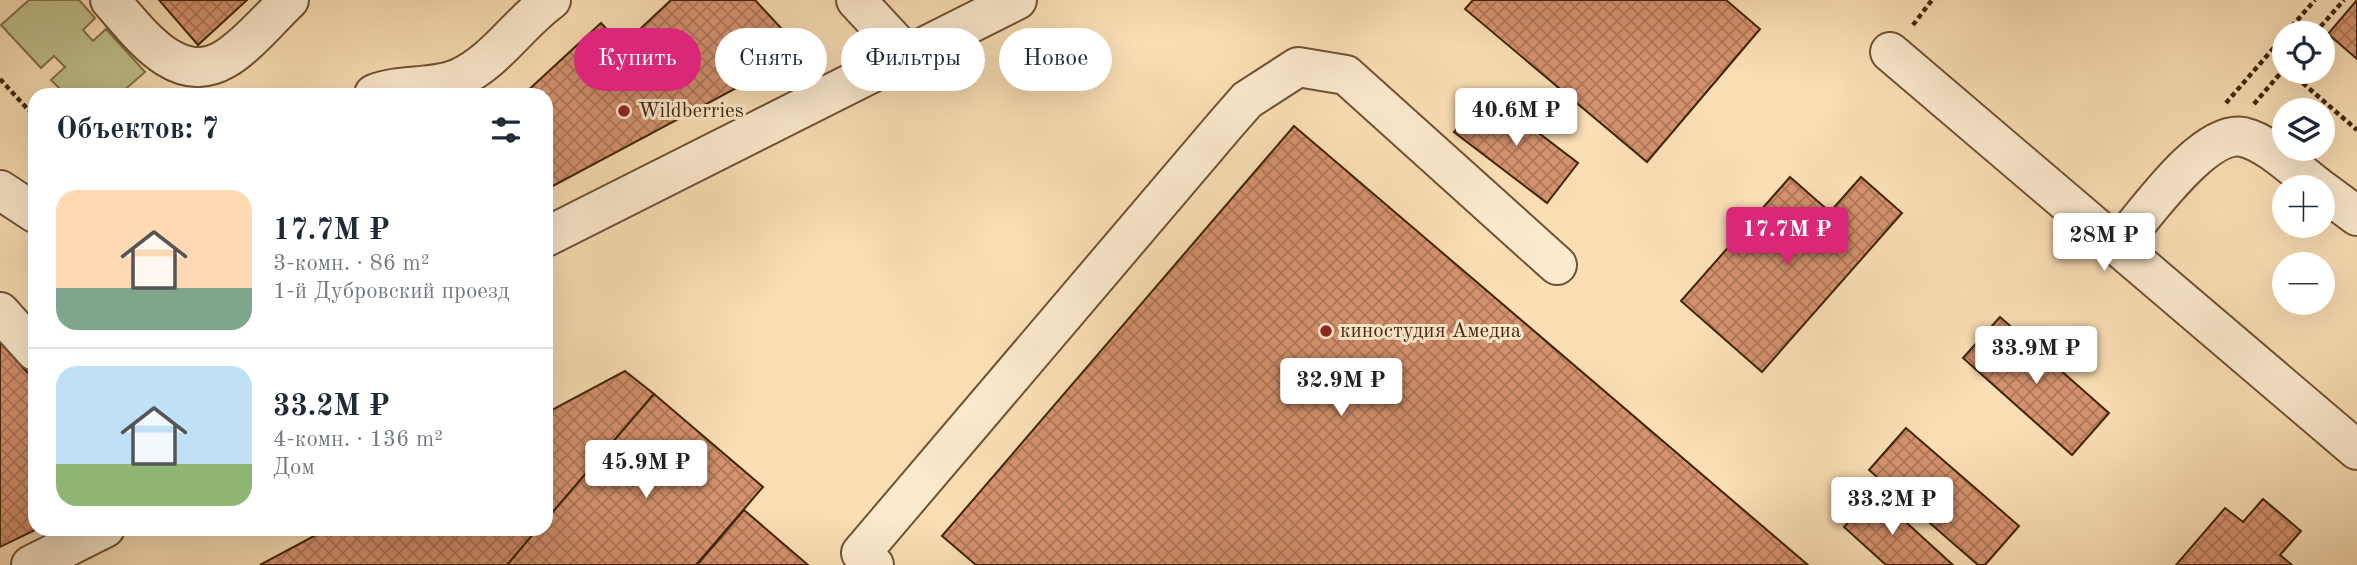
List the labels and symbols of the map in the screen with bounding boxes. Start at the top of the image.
pin: 40.6M ₽ [1451,88,1581,148]
place label: Wildberries [638,101,744,122]
marker: Wildberries [616,103,632,119]
pin: 17.7M ₽ [1722,208,1852,267]
pin: 28M ₽ [2055,214,2153,273]
place label: киностудия Амедиа [1340,321,1521,342]
marker: киностудия Амедиа [1318,323,1334,339]
pin: 33.9M ₽ [1971,326,2101,386]
pin: 32.9M ₽ [1276,358,1406,418]
pin: 45.9M ₽ [581,440,711,500]
pin: 33.2M ₽ [1827,477,1957,537]

